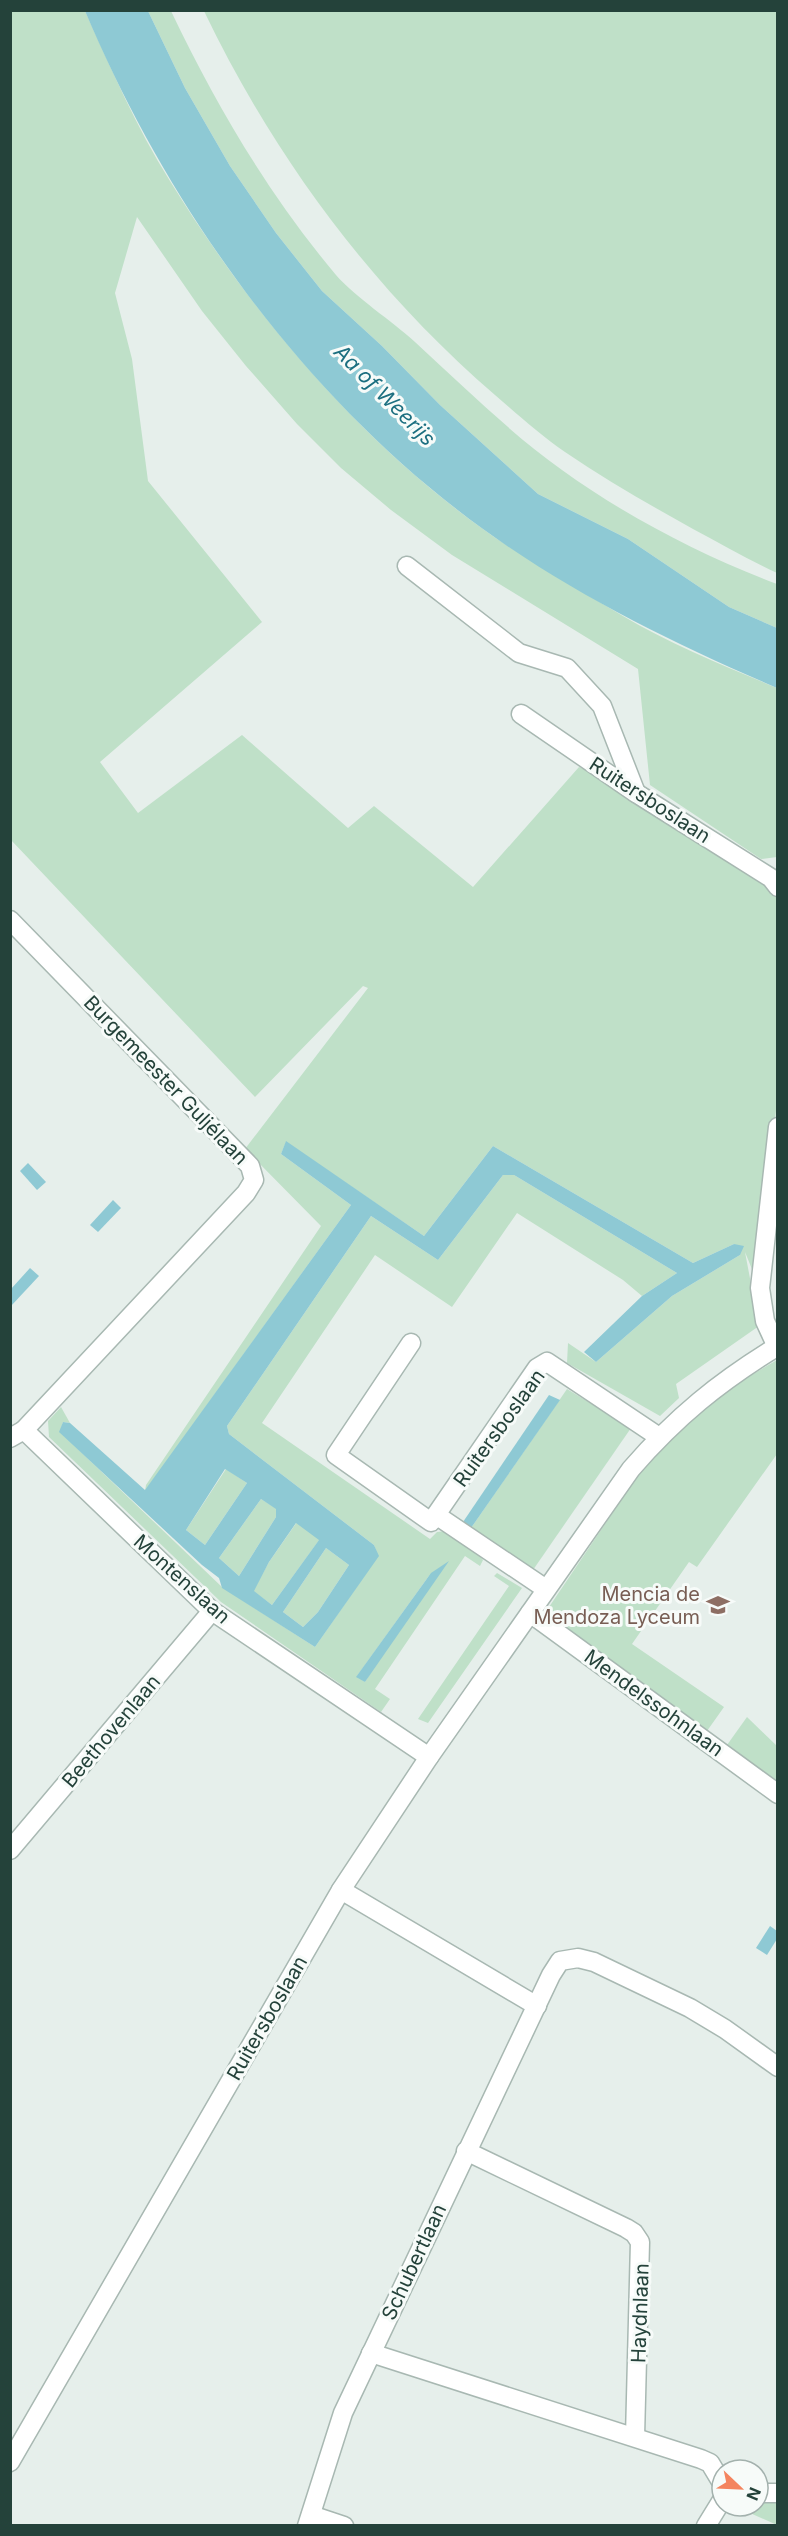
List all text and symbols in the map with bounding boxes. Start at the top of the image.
water label: Aa of Weerijs [328,338,441,451]
street label: Ruitersboslaan [585,752,715,848]
street label: Burgemeester Guljélaan [79,990,253,1170]
street label: Ruitersboslaan [448,1364,550,1492]
street label: Montenslaan [129,1529,235,1629]
place label: Mencia de Mendoza Lyceum [533,1582,700,1629]
school or university icon: Mencia de Mendoza Lyceum [705,1592,731,1618]
street label: Mendelssohnlaan [580,1644,728,1762]
street label: Beethovenlaan [57,1670,165,1792]
street label: Ruitersboslaan [222,1952,312,2084]
street label: Schubertlaan [377,2200,451,2324]
street label: Haydnlaan [626,2263,654,2363]
north arrow [710,2458,770,2518]
text: N [742,2484,765,2503]

